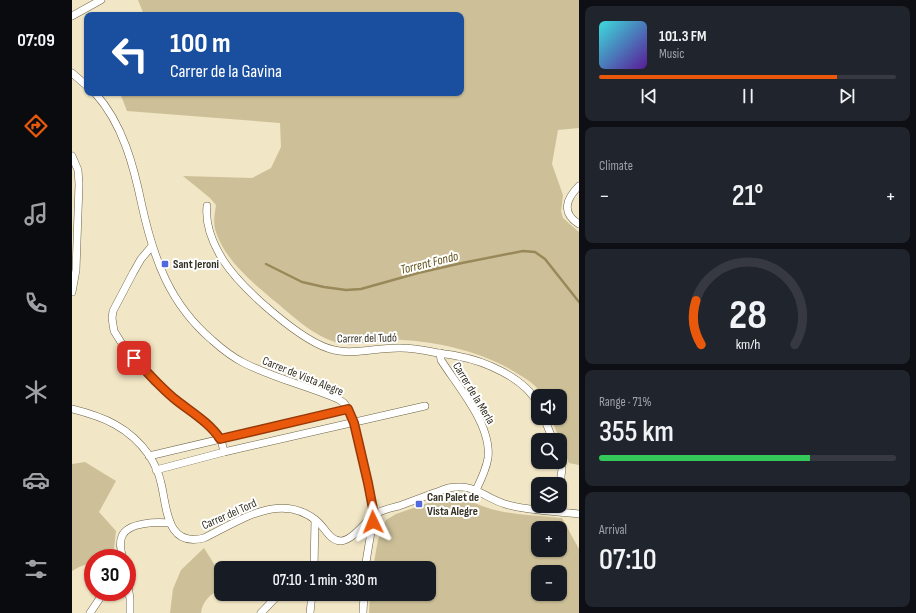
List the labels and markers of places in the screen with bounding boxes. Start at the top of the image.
place label: Sant Jeroni [173,257,219,272]
marker: Sant Jeroni [160,259,170,269]
pin [117,341,151,375]
place label: Can Palet de Vista Alegre [427,490,479,519]
marker: Can Palet de Vista Alegre [414,499,424,509]

